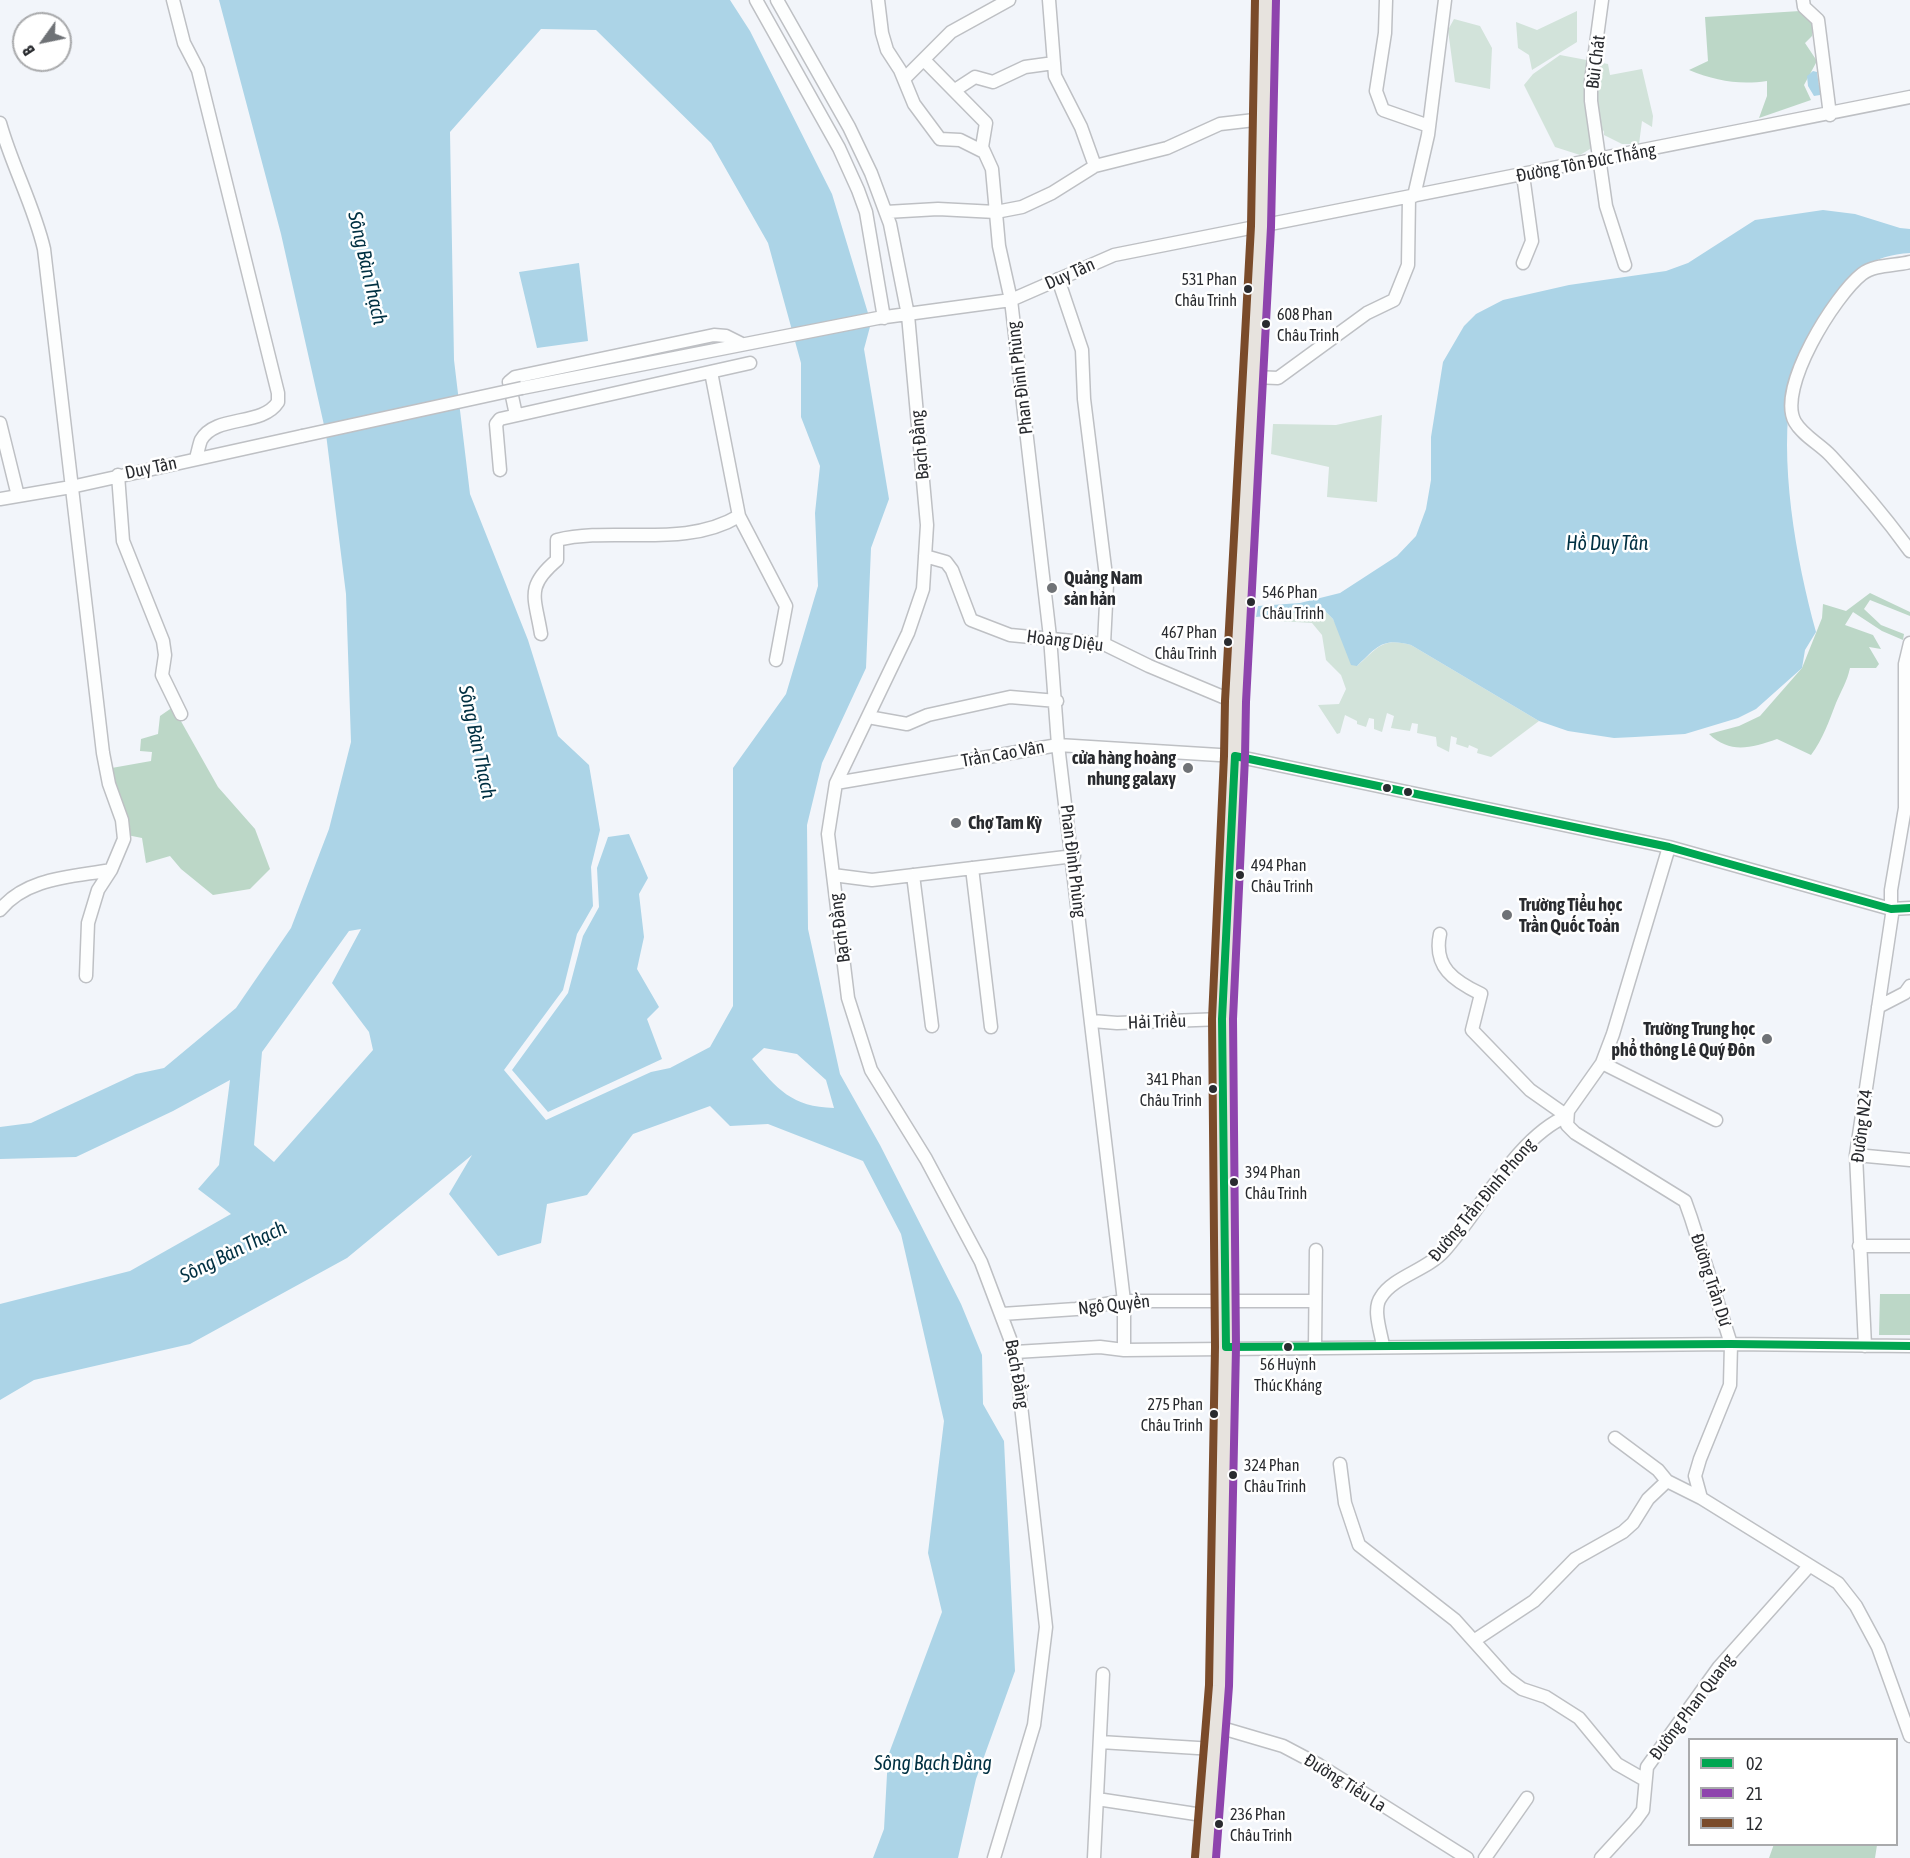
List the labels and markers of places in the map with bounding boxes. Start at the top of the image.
place label: 531 Phan Châu Trinh [1175,270,1237,308]
marker: 531 Phan Châu Trinh [1242,283,1254,295]
place label: 608 Phan Châu Trinh [1277,305,1339,343]
marker: 608 Phan Châu Trinh [1260,318,1272,330]
place label: Quảng Nam sản hản [1064,567,1142,610]
marker: Quảng Nam sản hản [1045,581,1059,595]
place label: 546 Phan Châu Trinh [1262,583,1324,621]
marker: 546 Phan Châu Trinh [1245,596,1257,608]
place label: 467 Phan Châu Trinh [1155,623,1217,661]
marker: 467 Phan Châu Trinh [1222,636,1234,648]
place label: cửa hàng hoàng nhung galaxy [1072,747,1176,789]
marker: cửa hàng hoàng nhung galaxy [1181,761,1195,775]
unlabelled marker [1381,782,1393,794]
unlabelled marker [1402,786,1414,798]
place label: Chợ Tam Kỳ [968,812,1042,834]
marker: Chợ Tam Kỳ [949,816,963,830]
place label: 494 Phan Châu Trinh [1251,856,1313,894]
marker: 494 Phan Châu Trinh [1234,869,1246,881]
place label: Trường Tiểu học Trần Quốc Toản [1519,894,1622,936]
marker: Trường Tiểu học Trần Quốc Toản [1500,908,1514,922]
place label: Trường Trung học phổ thông Lê Quý Đôn [1612,1018,1755,1060]
marker: Trường Trung học phổ thông Lê Quý Đôn [1760,1032,1774,1046]
place label: 341 Phan Châu Trinh [1140,1070,1202,1108]
marker: 341 Phan Châu Trinh [1207,1083,1219,1095]
place label: 394 Phan Châu Trinh [1245,1163,1307,1201]
marker: 394 Phan Châu Trinh [1228,1176,1240,1188]
marker: 56 Huỳnh Thúc Kháng [1282,1341,1294,1353]
place label: 56 Huỳnh Thúc Kháng [1254,1355,1322,1393]
place label: 275 Phan Châu Trinh [1141,1395,1203,1433]
marker: 275 Phan Châu Trinh [1208,1408,1220,1420]
place label: 324 Phan Châu Trinh [1244,1456,1306,1494]
marker: 324 Phan Châu Trinh [1227,1469,1239,1481]
place label: 236 Phan Châu Trinh [1230,1805,1292,1843]
marker: 236 Phan Châu Trinh [1213,1818,1225,1830]

